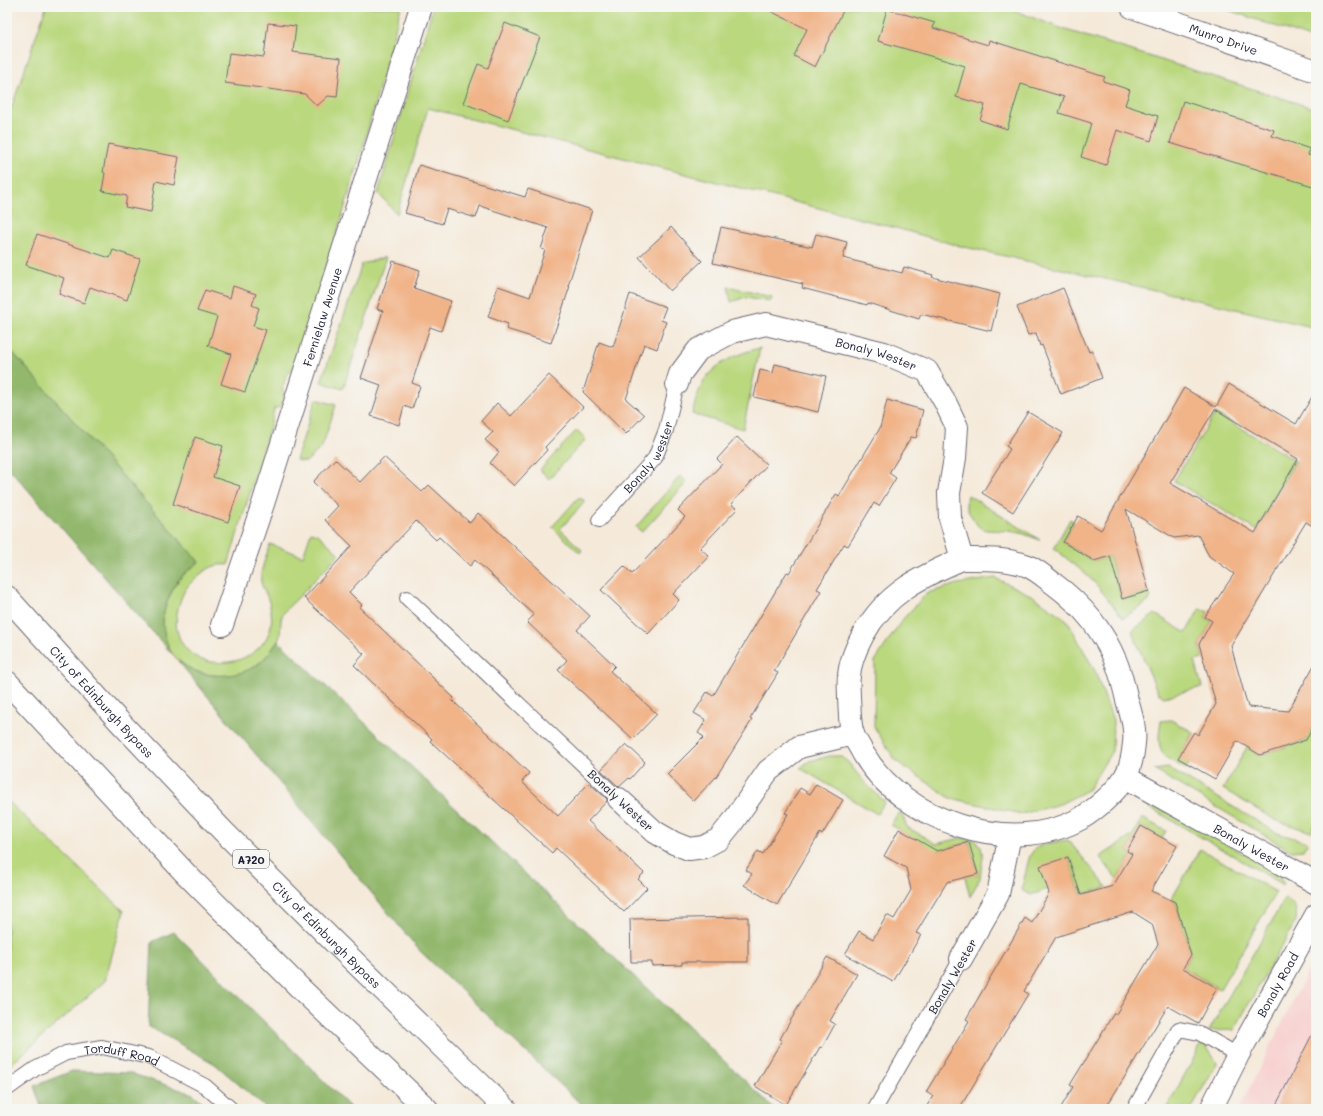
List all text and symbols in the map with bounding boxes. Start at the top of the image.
street label: Munro Drive [1187,20,1260,58]
street label: Fernielaw Avenue [299,265,345,368]
street label: Bonaly Wester [834,333,919,374]
street label: Bonaly wester [619,419,676,496]
street label: City of Edinburgh Bypass [47,642,157,761]
street label: Bonaly Wester [585,765,657,835]
street label: Bonaly Wester [1211,820,1293,875]
road number: A720 [233,850,269,868]
street label: City of Edinburgh Bypass [269,877,385,992]
street label: Bonaly Wester [924,935,980,1017]
street label: Bonaly Road [1253,949,1302,1020]
street label: Torduff Road [83,1039,163,1069]

